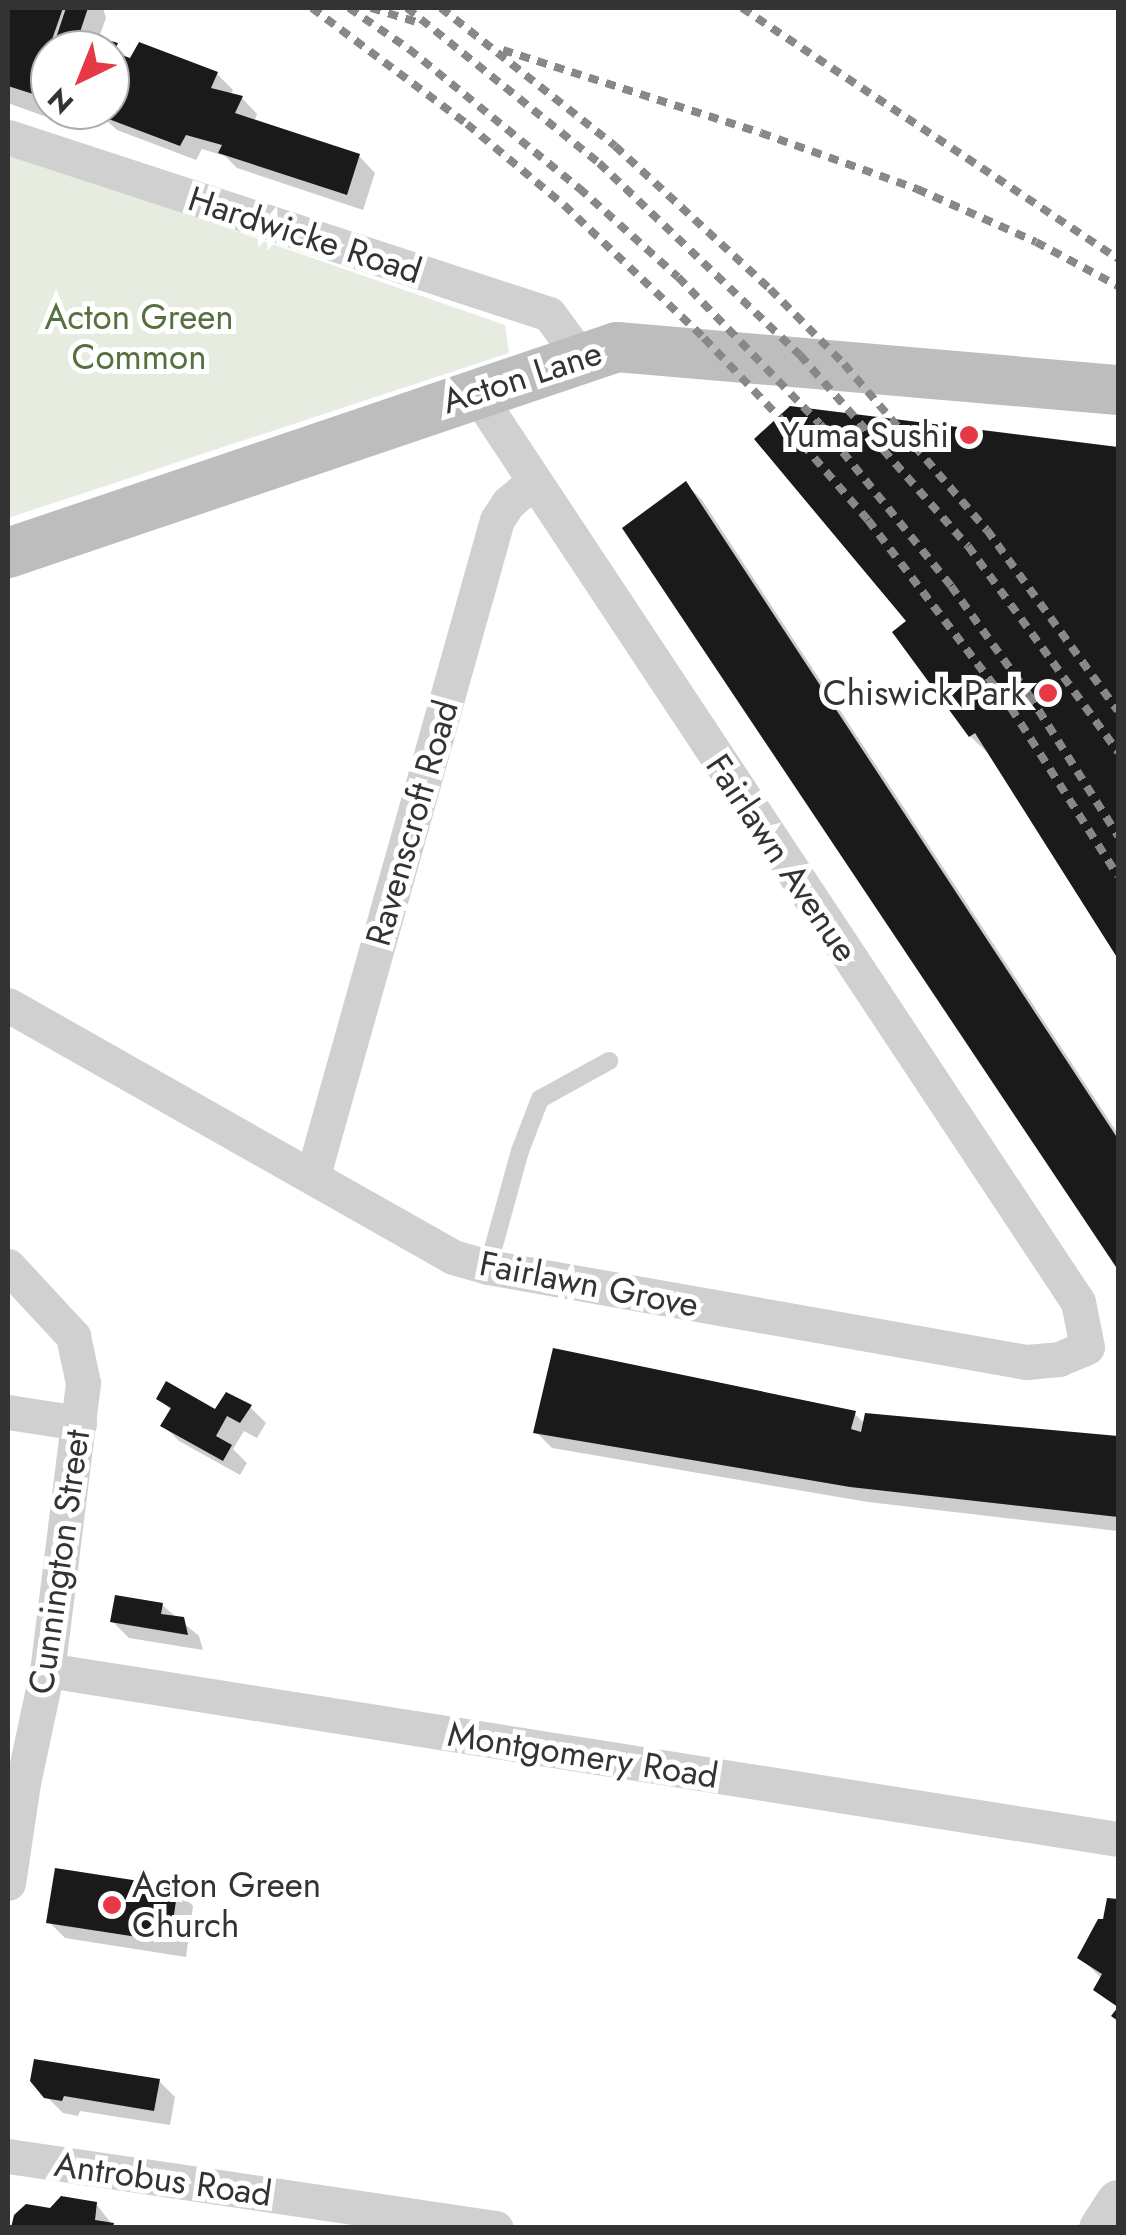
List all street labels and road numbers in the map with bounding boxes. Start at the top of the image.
street label: Hardwicke Road [183,178,427,292]
street label: Acton Lane [437,332,607,422]
street label: Ravenscroft Road [357,695,467,951]
street label: Fairlawn Avenue [697,746,867,970]
street label: Fairlawn Grove [476,1242,702,1326]
street label: Cunnington Street [20,1427,98,1697]
street label: Montgomery Road [445,1713,721,1797]
street label: Antrobus Road [52,2143,274,2215]

